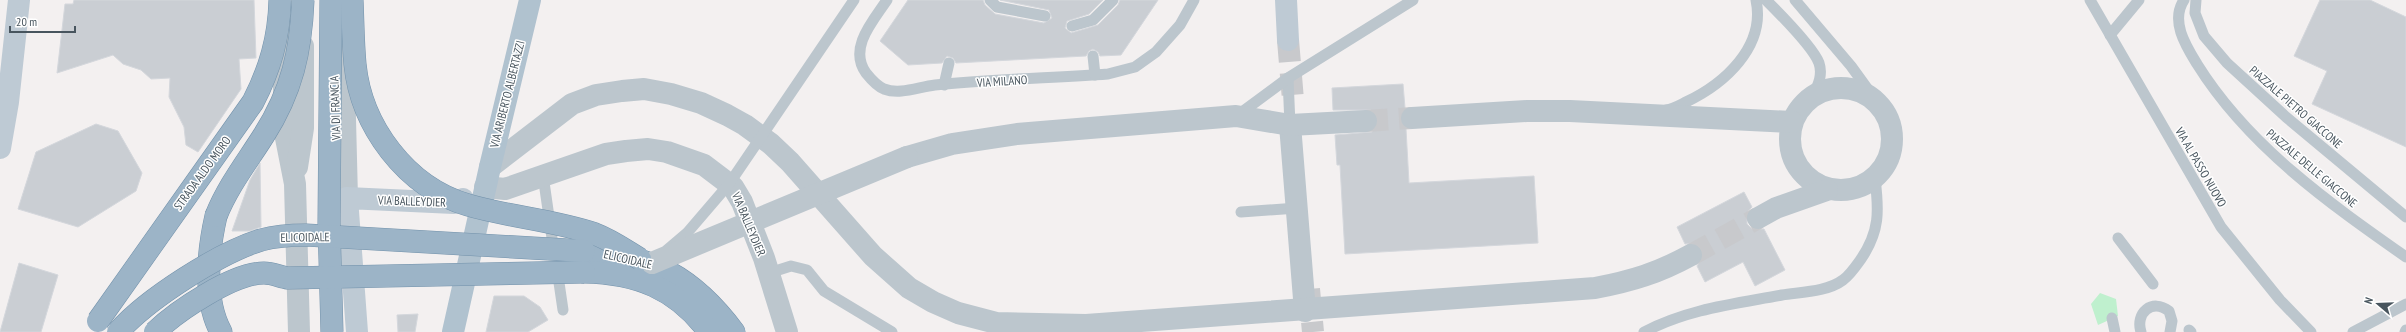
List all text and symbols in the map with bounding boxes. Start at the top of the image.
scale bar [10,8,75,34]
text: 20 m [16,14,37,29]
street label: VIA ARIBERTO ALBERTAZZI [486,39,528,150]
street label: PIAZZALE PIETRO GIACCONE [2246,63,2346,151]
street label: VIA MILANO [975,72,1028,90]
street label: VIA DI FRANCIA [326,75,344,141]
street label: VIA AL PASSO NUOVO [2172,124,2230,210]
street label: PIAZZALE DELLE GIACCONE [2263,126,2361,210]
street label: STRADA ALDO MORO [170,133,234,213]
street label: VIA BALLEYDIER [728,189,769,258]
street label: VIA BALLEYDIER [377,192,447,210]
street label: ELICOIDALE [280,229,330,245]
street label: ELICOIDALE [602,246,654,272]
north arrow [2358,284,2398,324]
text: N [2361,296,2376,306]

